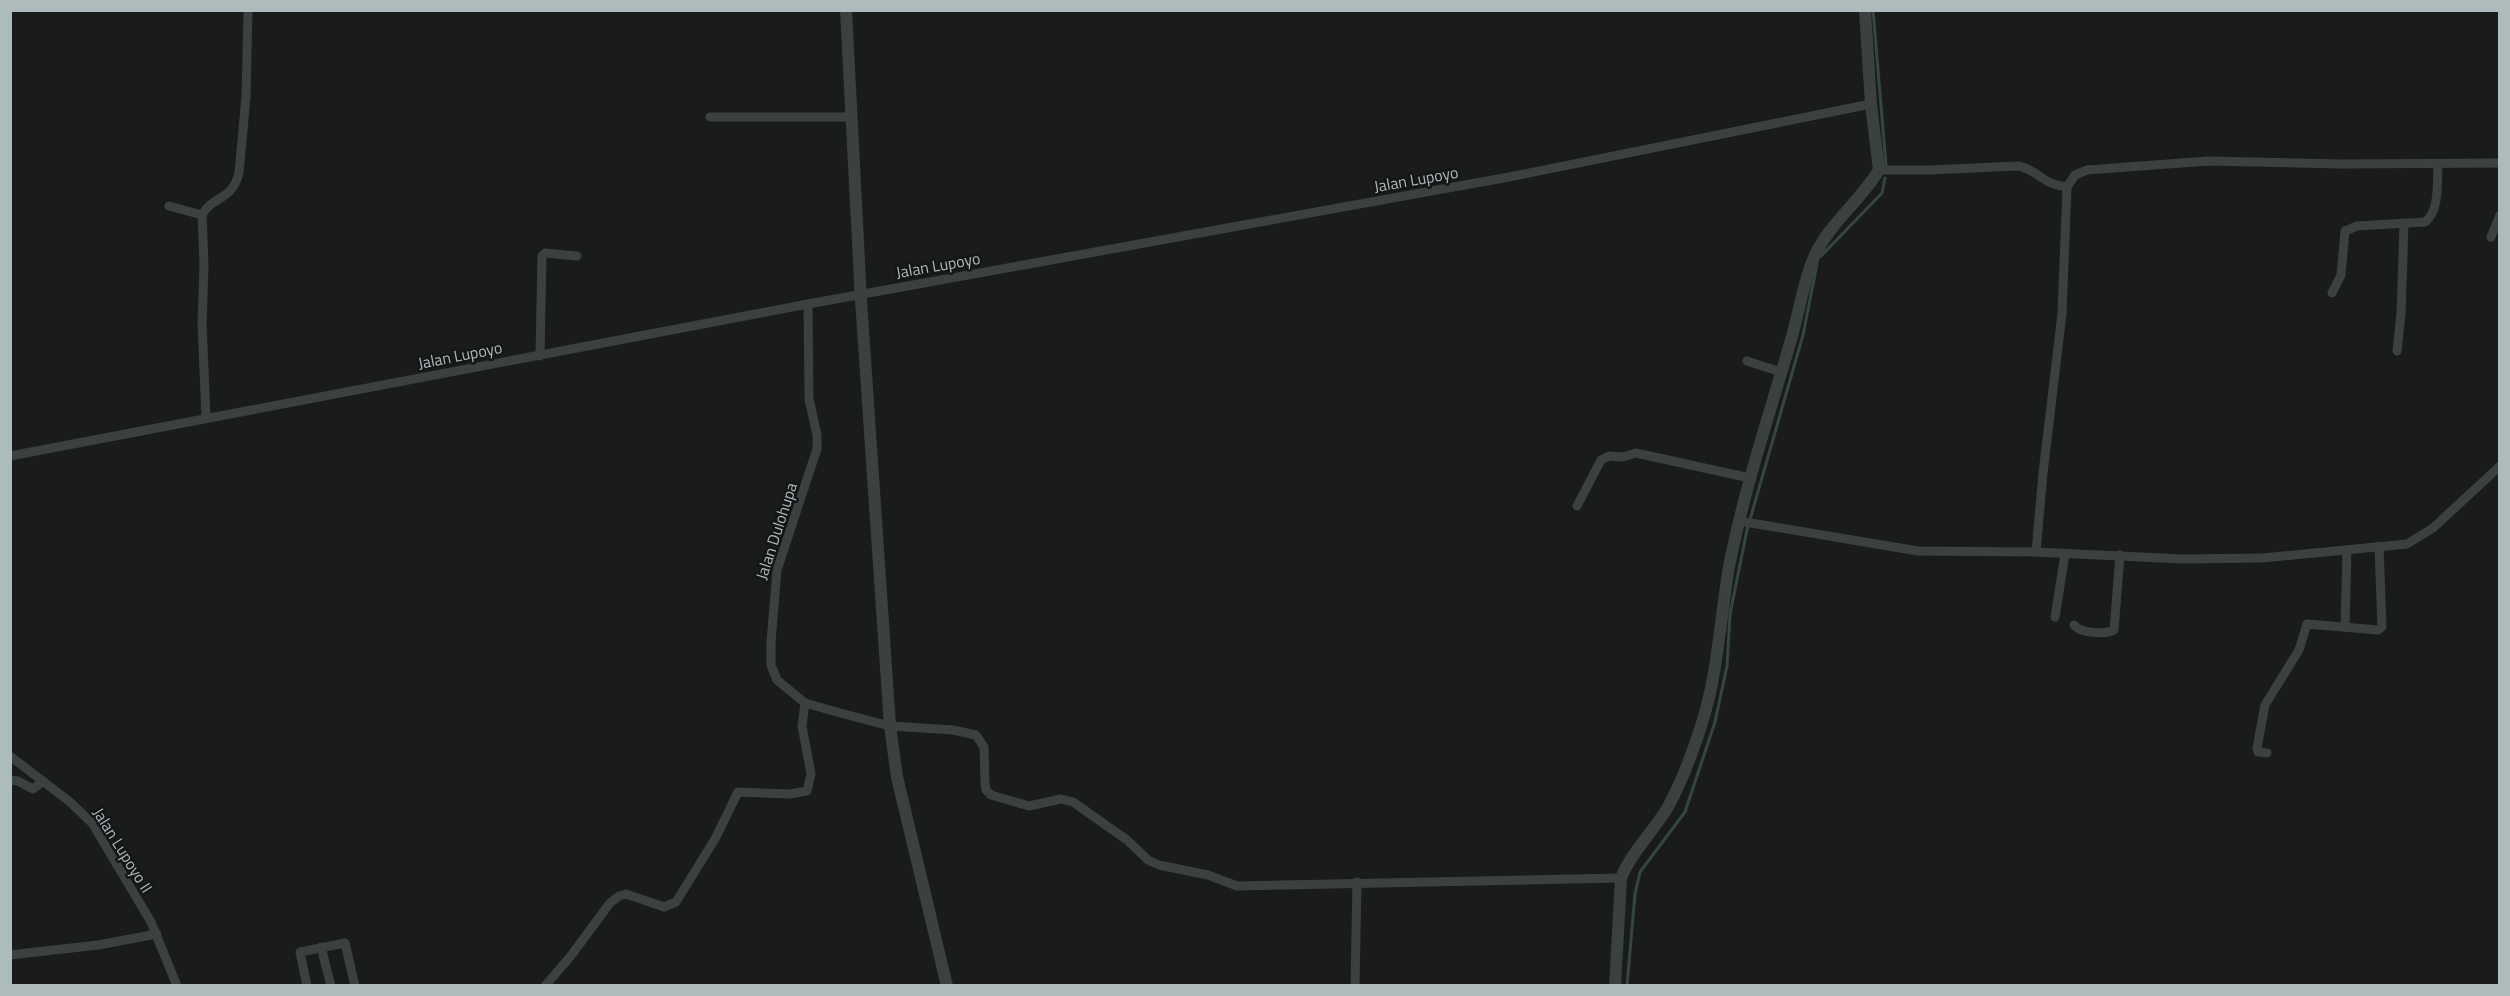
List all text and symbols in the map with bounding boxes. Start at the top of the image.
street label: Jalan Lupoyo [1372,160,1460,198]
street label: Jalan Lupoyo [894,246,982,284]
street label: Jalan Lupoyo [416,335,504,375]
street label: Jalan Dulohupa [749,479,803,583]
street label: Jalan Lupoyo II [87,803,159,897]

